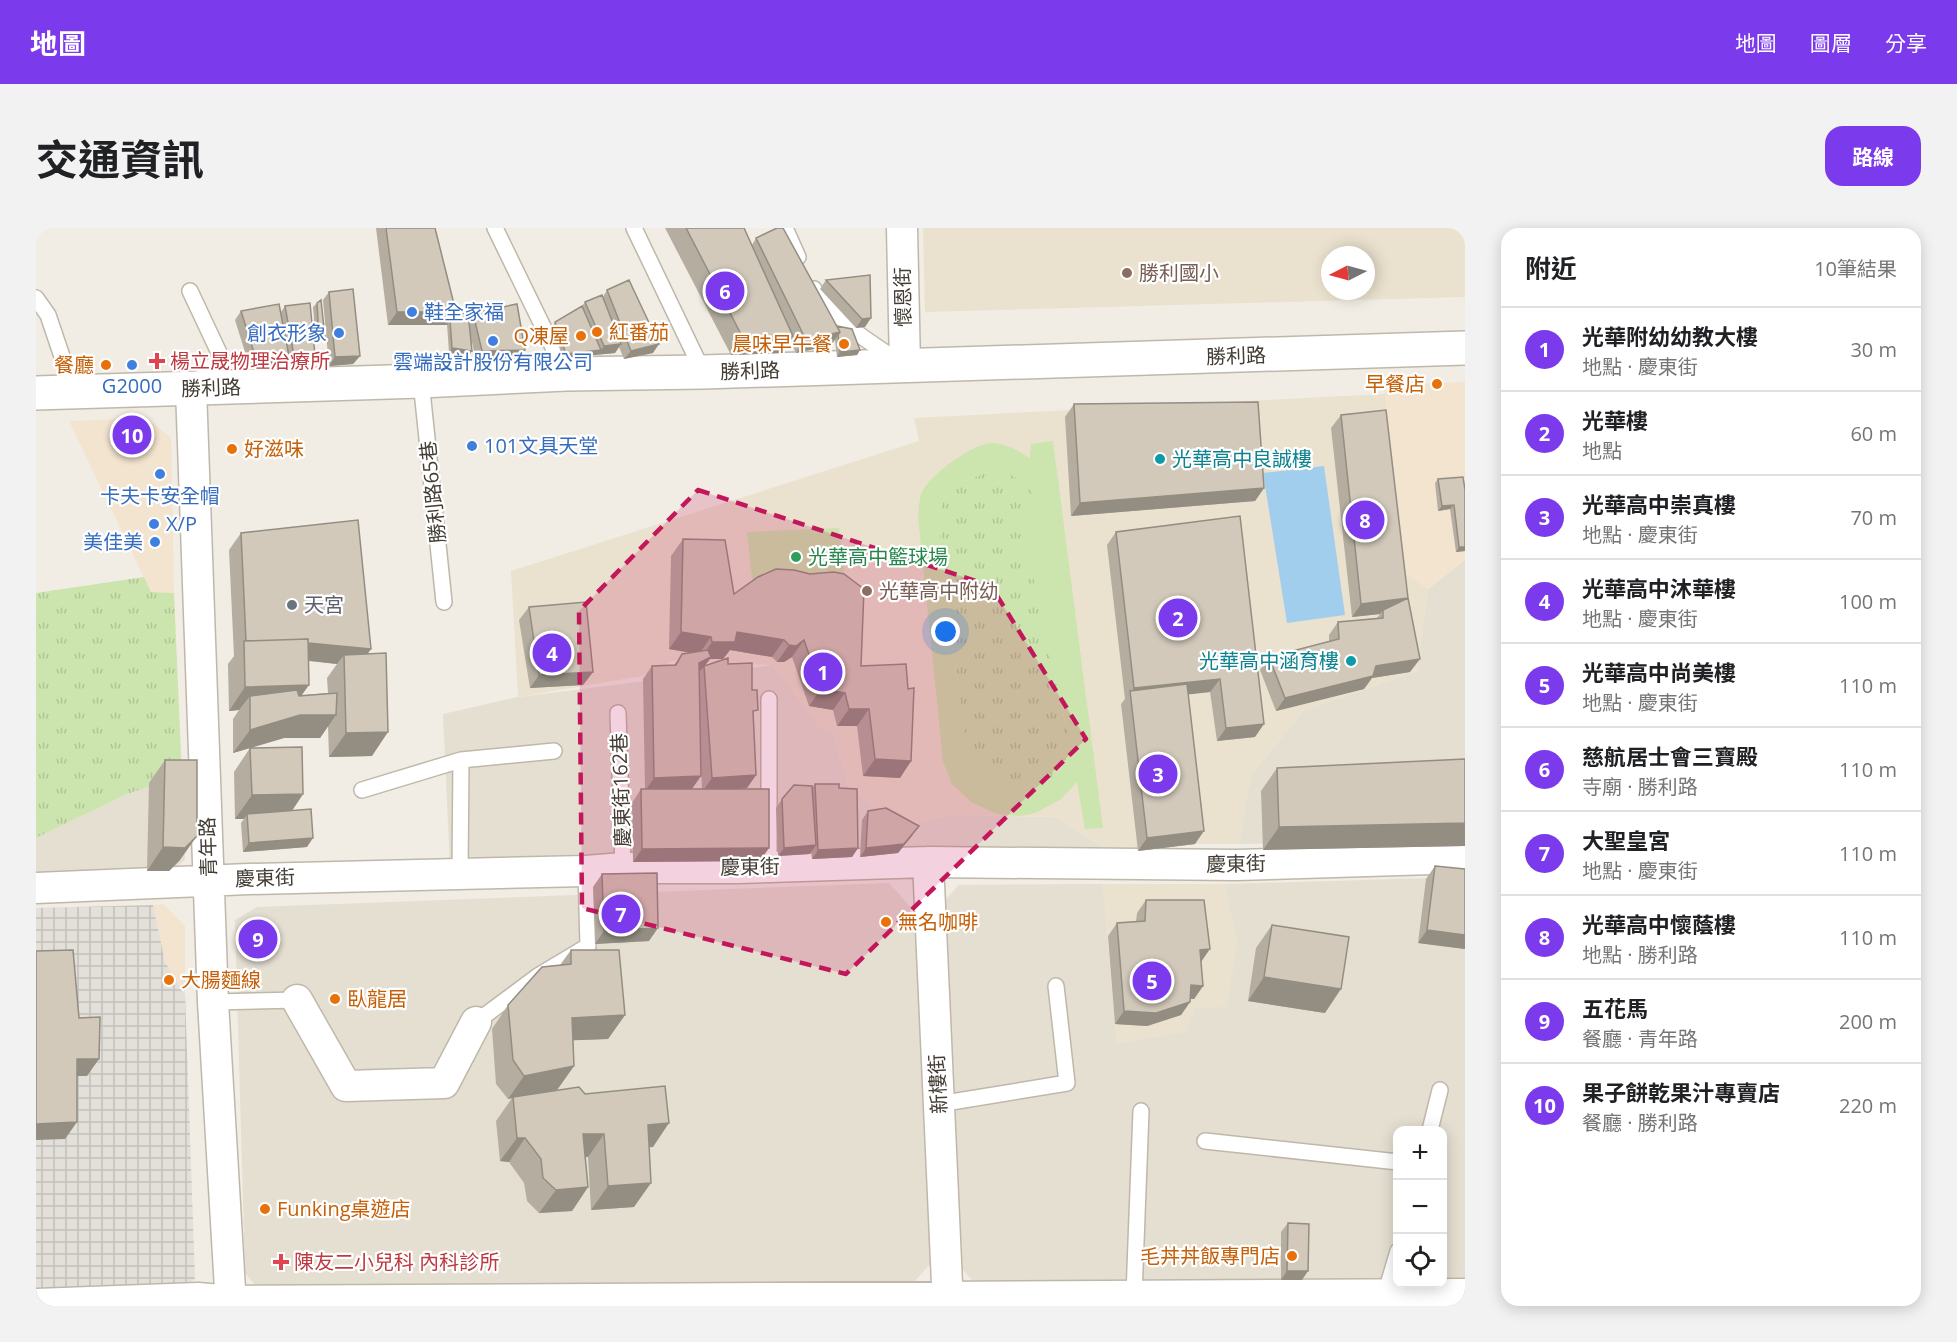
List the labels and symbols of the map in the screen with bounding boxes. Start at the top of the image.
north arrow [1321,246,1375,300]
place label: 勝利國小 [1139,259,1219,286]
marker: 勝利國小 [1120,266,1134,280]
street label: 懷恩街 [888,267,917,327]
pin: 6 [706,268,744,314]
place label: 鞋全家福 [424,298,504,325]
marker: 鞋全家福 [405,305,419,319]
place label: 紅番茄 [609,318,669,345]
place label: 創衣形象 [247,319,327,346]
place label: Q凍屋 [513,322,569,349]
marker: 紅番茄 [590,325,604,339]
marker: 創衣形象 [332,326,346,340]
marker: Q凍屋 [574,329,588,343]
place label: 晨味早午餐 [732,330,832,357]
marker: 雲端設計股份有限公司 [486,334,500,348]
marker: 晨味早午餐 [837,337,851,351]
street label: 勝利路 [1206,341,1266,370]
place label: 楊立晟物理治療所 [170,347,330,374]
place label: 雲端設計股份有限公司 [393,348,593,375]
place label: 餐廳 [54,351,94,378]
marker: 楊立晟物理治療所 [148,352,166,370]
street label: 勝利路 [720,356,780,385]
marker: 餐廳 [99,358,113,372]
marker: G2000 [125,358,139,372]
place label: 早餐店 [1365,370,1425,397]
place label: G2000 [102,372,162,399]
street label: 勝利路 [181,373,241,402]
marker: 早餐店 [1430,377,1444,391]
pin: 10 [112,412,152,458]
place label: 101文具天堂 [484,432,598,459]
place label: 好滋味 [244,435,304,462]
street label: 勝利路65巷 [414,439,451,545]
marker: 101文具天堂 [465,439,479,453]
marker: 好滋味 [225,442,239,456]
place label: 光華高中良誠樓 [1172,445,1312,472]
marker: 光華高中良誠樓 [1153,452,1167,466]
marker: 卡夫卡安全帽 [153,467,167,481]
place label: 卡夫卡安全帽 [100,482,220,509]
pin: 8 [1346,498,1384,542]
place label: X/P [166,510,197,537]
marker: X/P [147,517,161,531]
place label: 美佳美 [83,528,143,555]
marker: 美佳美 [148,535,162,549]
place label: 光華高中籃球場 [808,543,948,570]
marker: 光華高中籃球場 [789,550,803,564]
place label: 光華高中附幼 [879,577,999,604]
marker: 光華高中附幼 [860,584,874,598]
place label: 天宮 [304,591,344,618]
pin: 2 [1158,596,1198,640]
marker: 天宮 [285,598,299,612]
your location [931,617,960,646]
pin: 4 [532,630,572,676]
place label: 光華高中涵育樓 [1199,647,1339,674]
pin: 1 [804,650,842,694]
marker: 光華高中涵育樓 [1344,654,1358,668]
street label: 慶東街162巷 [605,732,636,848]
pin: 3 [1138,752,1178,796]
street label: 青年路 [193,817,222,877]
street label: 慶東街 [1206,849,1266,878]
street label: 慶東街 [720,852,780,881]
street label: 慶東街 [235,863,295,892]
pin: 7 [602,892,640,936]
place label: 無名咖啡 [898,908,978,935]
marker: 無名咖啡 [879,915,893,929]
pin: 9 [238,916,278,962]
pin: 5 [1132,958,1172,1004]
place label: 大腸麵線 [181,966,261,993]
marker: 大腸麵線 [162,973,176,987]
place label: 臥龍居 [347,985,407,1012]
marker: 臥龍居 [328,992,342,1006]
street label: 新樓街 [922,1053,953,1115]
place label: Funking桌遊店 [277,1195,411,1222]
marker: Funking桌遊店 [258,1202,272,1216]
place label: 毛丼丼飯專門店 [1140,1242,1280,1269]
place label: 陳友二小兒科 內科診所 [294,1248,499,1275]
marker: 毛丼丼飯專門店 [1285,1249,1299,1263]
marker: 陳友二小兒科 內科診所 [272,1253,290,1271]

